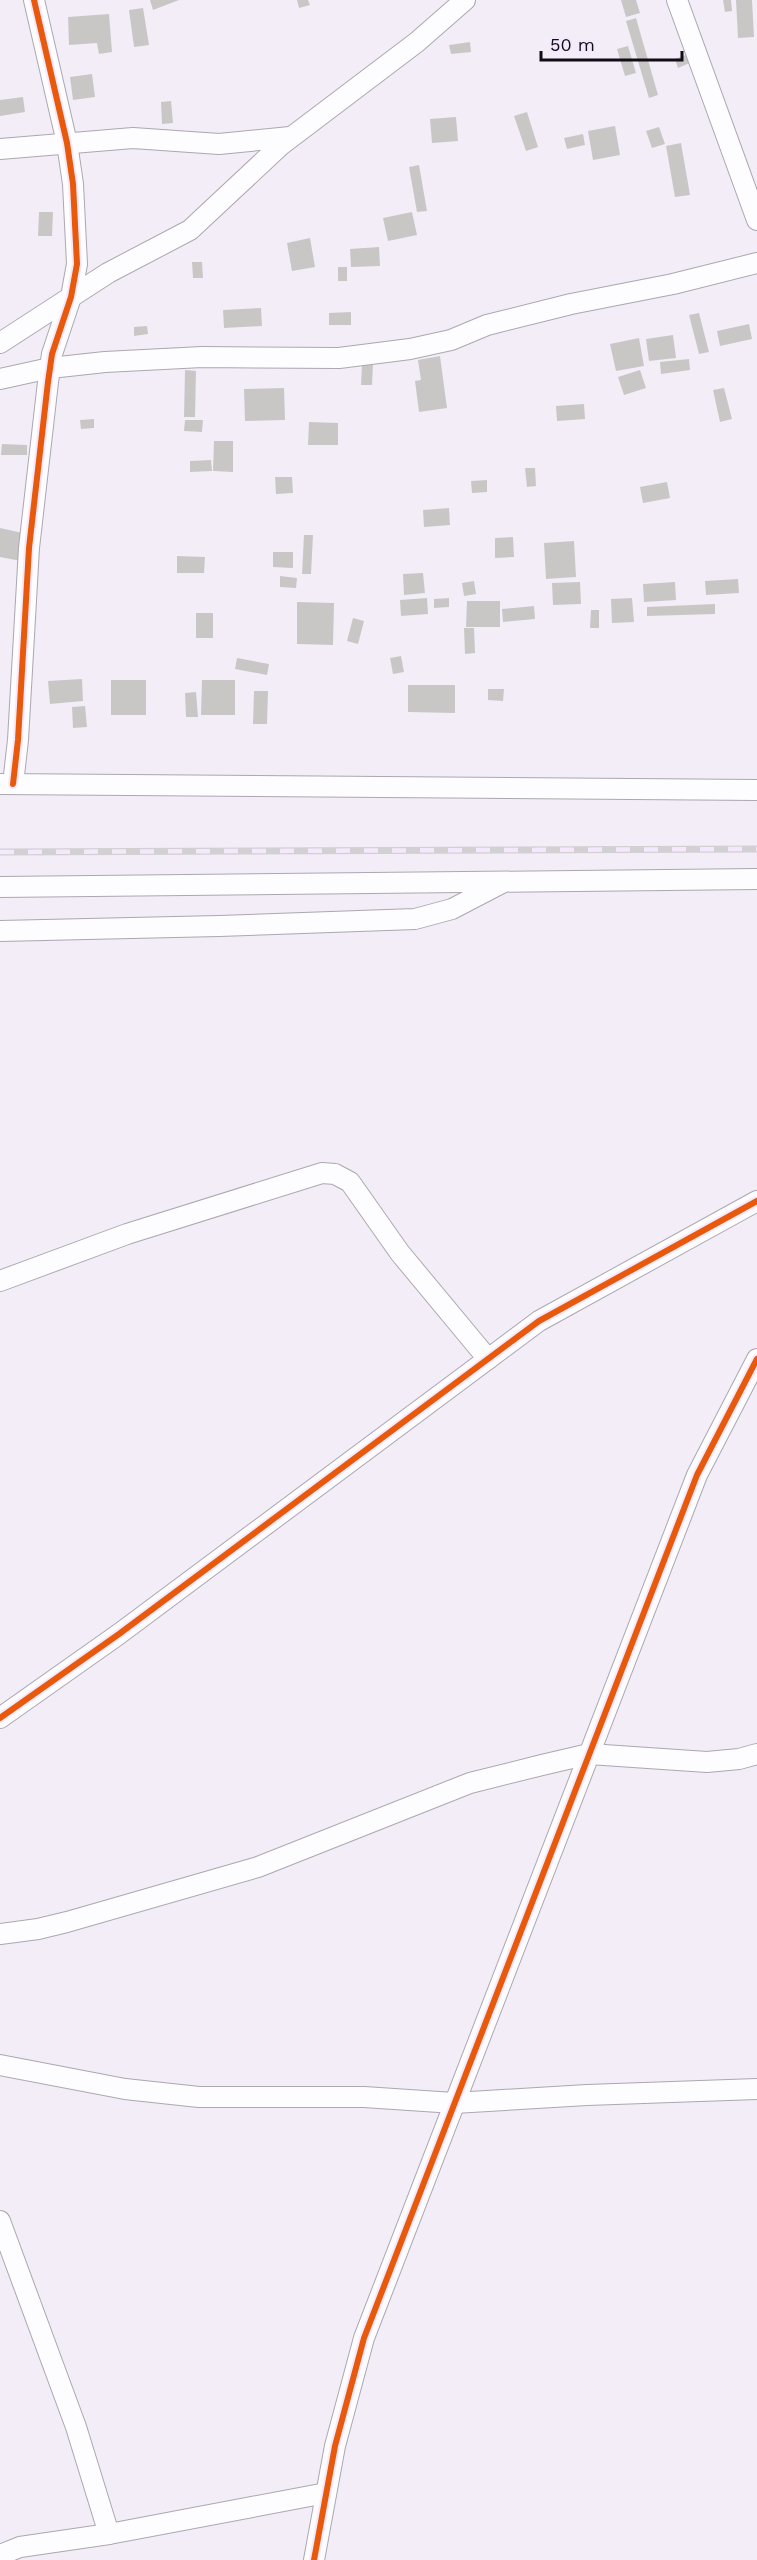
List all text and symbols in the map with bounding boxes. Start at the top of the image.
scale bar [541,24,682,62]
text: 50 m [550,34,595,55]

